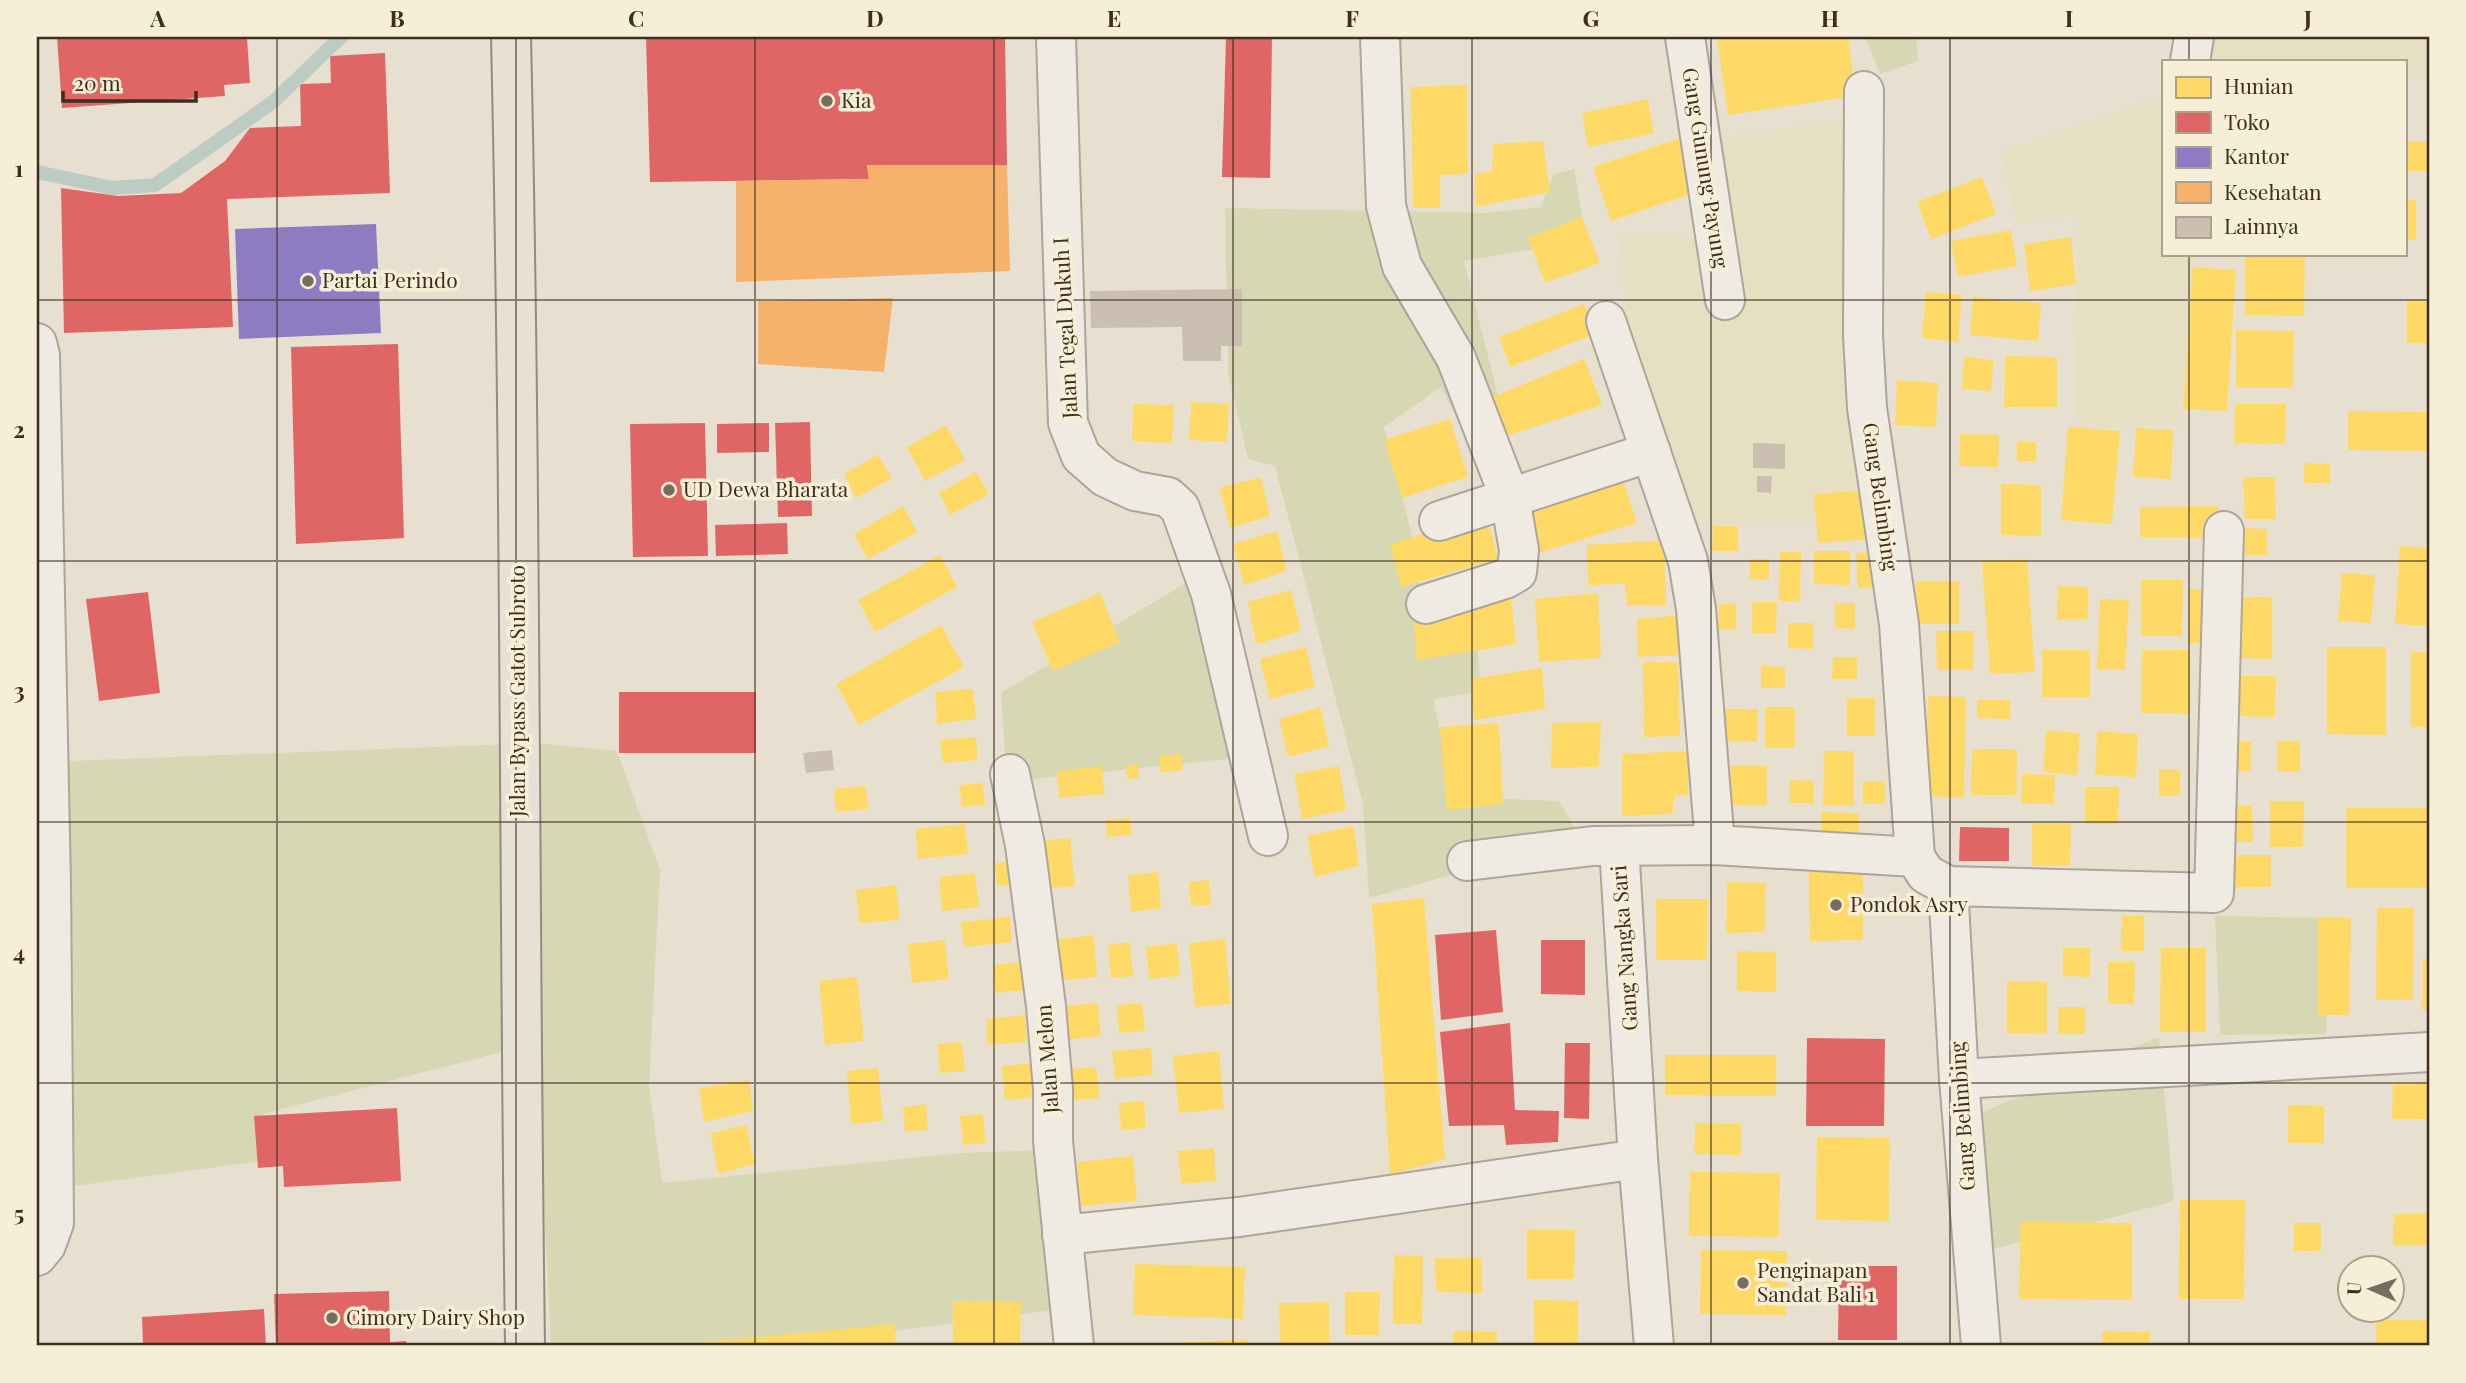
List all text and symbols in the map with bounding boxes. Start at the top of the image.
text: A [149,2,166,33]
text: B [389,2,405,33]
text: C [628,2,644,33]
text: D [866,2,884,33]
text: E [1107,2,1121,33]
text: F [1345,2,1359,33]
text: G [1583,2,1600,33]
text: H [1821,2,1839,33]
text: I [2065,2,2073,33]
text: J [2303,2,2312,33]
scale bar [63,60,196,104]
legend [2162,60,2406,256]
street label: Gang Gunung Payung [1677,65,1737,270]
text: 20 m [74,68,121,96]
text: Hunian [2224,71,2294,99]
place label: Kia [841,85,872,113]
marker: Kia [819,93,835,109]
text: Toko [2224,107,2270,135]
text: Kantor [2224,141,2290,169]
text: 1 [15,152,24,183]
text: Kesehatan [2224,177,2322,205]
text: Lainnya [2224,211,2299,239]
street label: Jalan Tegal Dukuh I [1045,237,1083,421]
place label: Partai Perindo [322,265,458,293]
marker: Partai Perindo [300,273,316,289]
text: 2 [13,413,25,444]
street label: Gang Belimbing [1858,421,1906,573]
place label: UD Dewa Bharata [683,474,849,502]
marker: UD Dewa Bharata [661,482,677,498]
street label: Jalan Bypass Gatot Subroto [502,565,530,818]
text: 3 [13,674,25,705]
street label: Gang Nangka Sari [1603,864,1643,1032]
place label: Pondok Asry [1850,889,1968,917]
marker: Pondok Asry [1828,897,1844,913]
text: 4 [13,936,25,967]
street label: Jalan Melon [1028,1003,1064,1116]
street label: Gang Belimbing [1942,1041,1980,1192]
text: 5 [14,1197,24,1228]
north arrow [2336,1254,2406,1324]
place label: Penginapan Sandat Bali 1 [1757,1255,1875,1307]
marker: Penginapan Sandat Bali 1 [1735,1275,1751,1291]
text: U [2340,1281,2366,1295]
place label: Cimory Dairy Shop [346,1302,525,1330]
marker: Cimory Dairy Shop [324,1310,340,1326]

